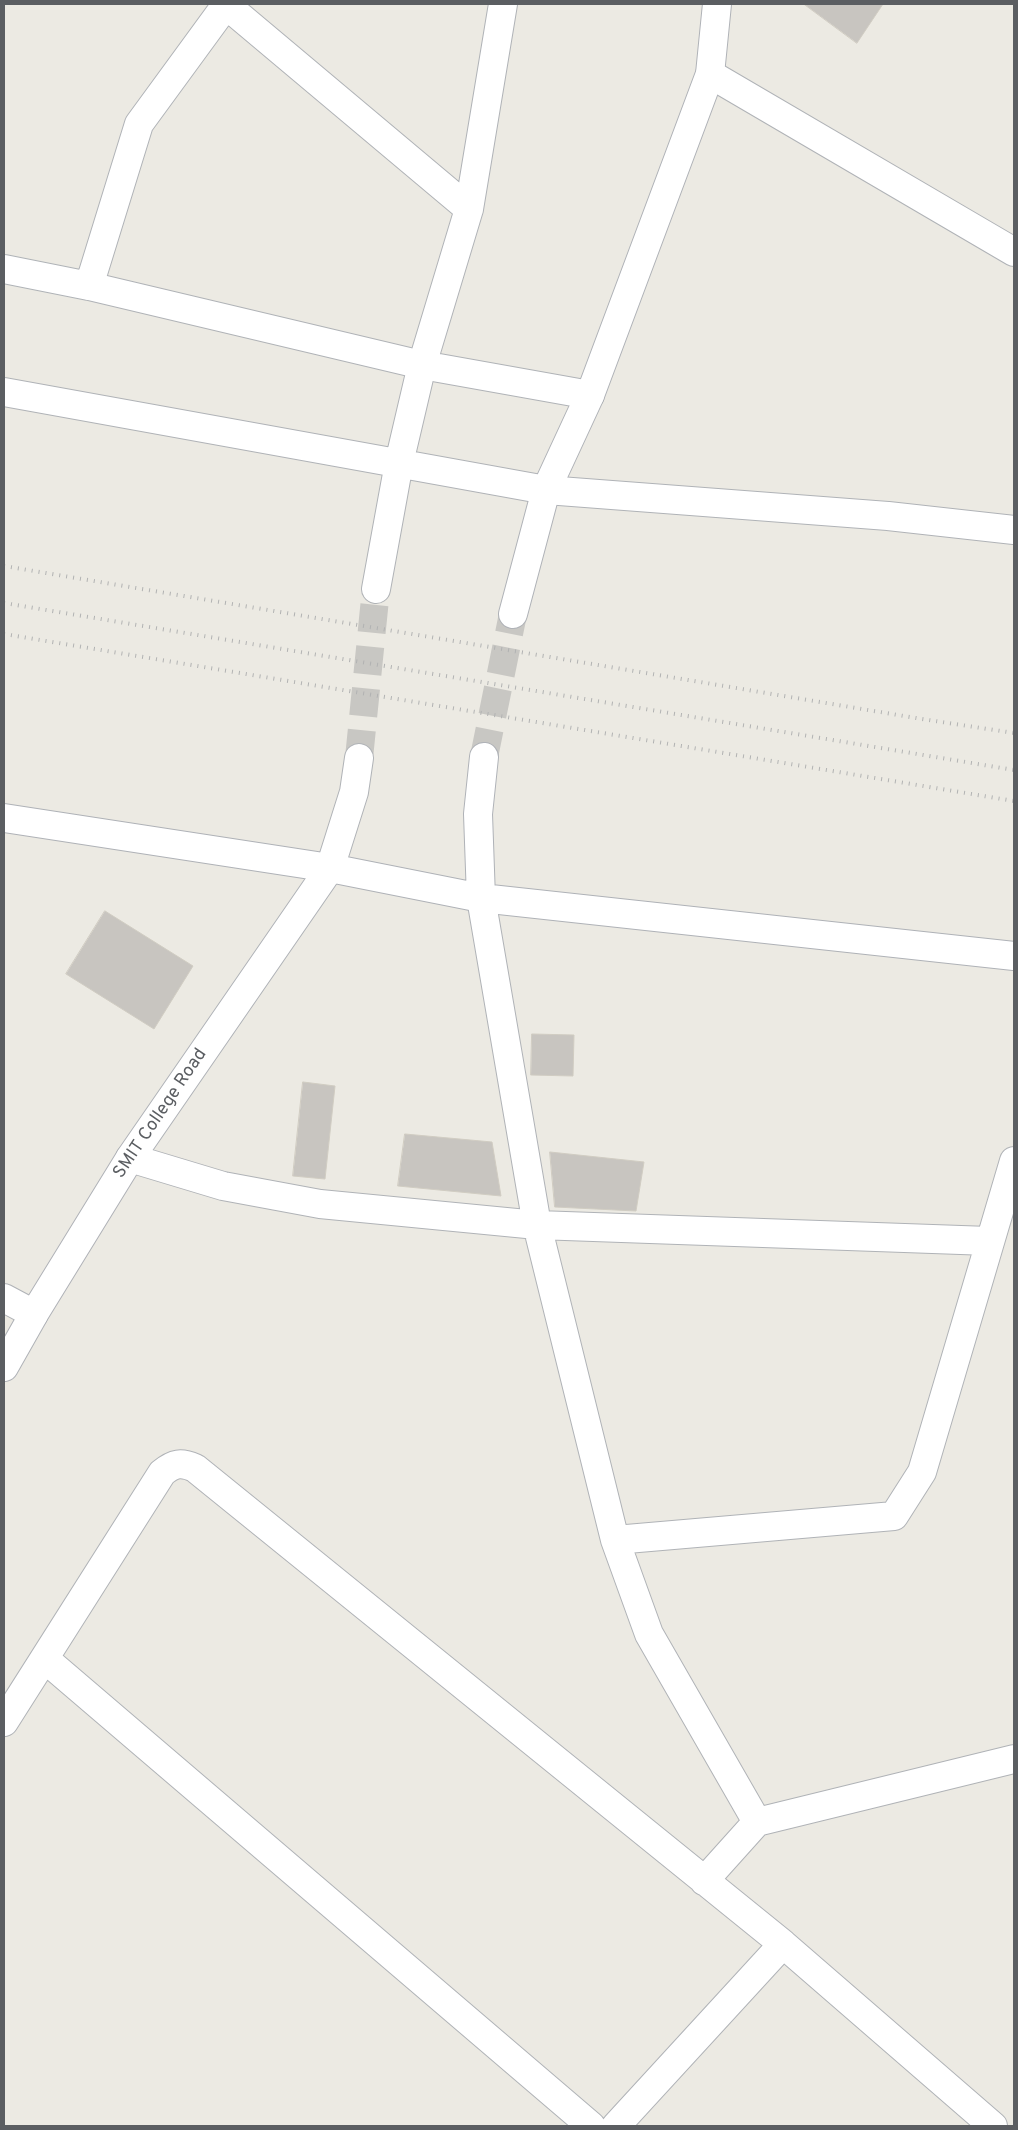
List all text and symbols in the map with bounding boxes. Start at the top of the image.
street label: SMIT College Road [110,1045,212,1183]

